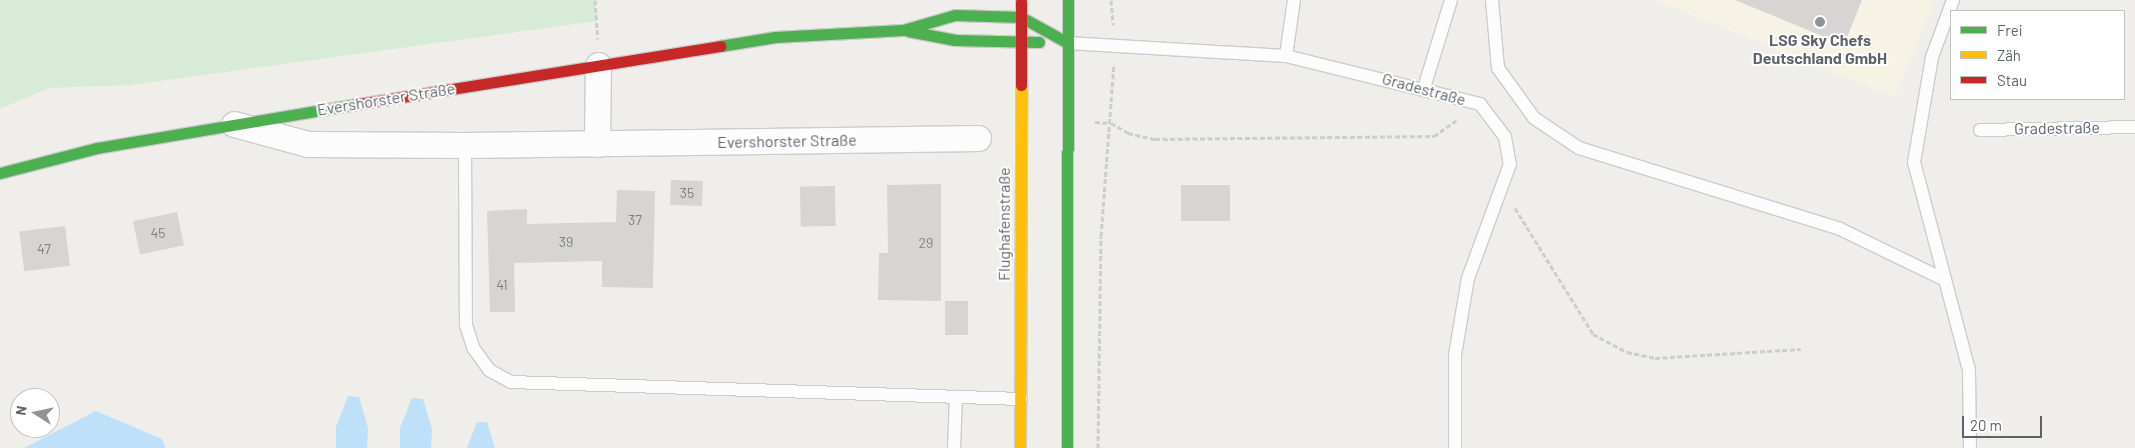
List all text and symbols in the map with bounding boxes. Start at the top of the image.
legend [1950,10,2125,100]
marker: LSG Sky Chefs Deutschland GmbH [1814,16,1826,28]
text: Frei [1997,21,2023,39]
place label: LSG Sky Chefs Deutschland GmbH [1753,30,1887,68]
text: Zäh [1997,46,2021,64]
street label: Gradestraße [1380,69,1468,109]
text: Stau [1997,71,2027,89]
street label: Evershorster Straße [316,79,456,119]
street label: Gradestraße [2014,118,2100,138]
street label: Evershorster Straße [717,130,857,152]
street label: Flughafenstraße [994,167,1014,281]
house number: 35 [680,185,694,201]
house number: 37 [628,212,642,228]
house number: 45 [151,225,165,241]
house number: 39 [559,234,573,250]
house number: 29 [919,235,933,251]
house number: 47 [37,241,51,257]
house number: 41 [496,277,508,293]
north arrow [10,388,60,438]
text: N [12,404,30,417]
scale bar [1965,406,2045,438]
text: 20 m [1970,416,2002,434]

